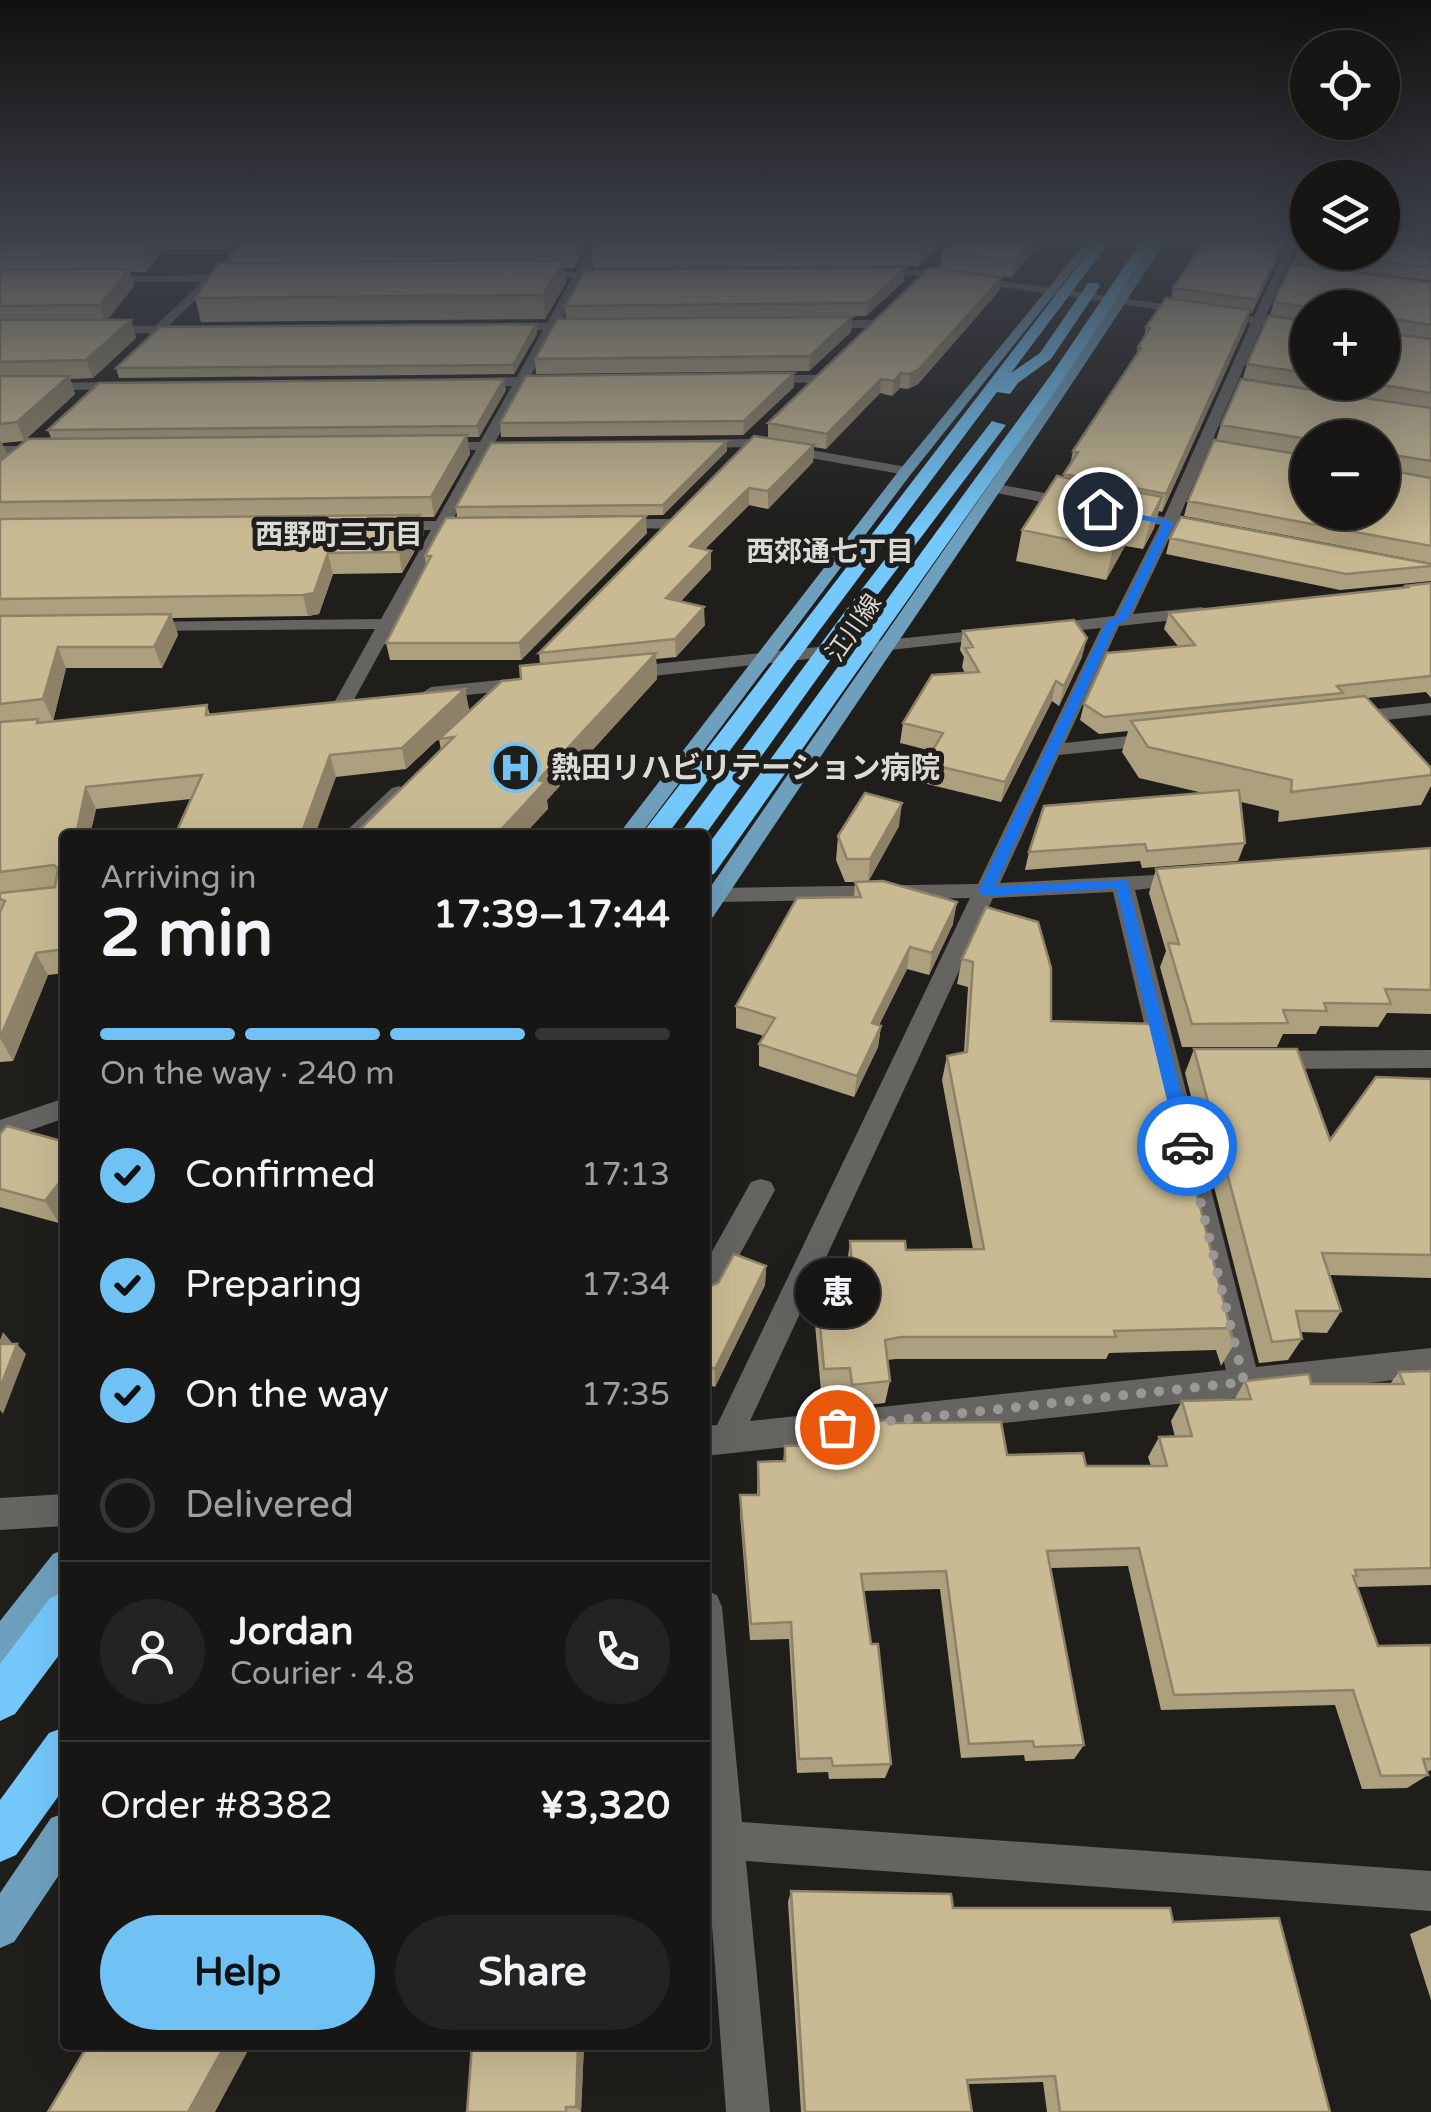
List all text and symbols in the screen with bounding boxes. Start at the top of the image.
map controls [1290,30,1400,530]
button: locate [1290,30,1400,140]
button: layers [1290,160,1400,270]
button: + [1290,290,1400,400]
button: − [1290,420,1400,530]
pin [1058,467,1143,552]
icon: home [1073,482,1128,537]
district label: 西野町三丁目 [255,518,423,552]
district label: 西郊通七丁目 [746,535,914,569]
street label: 江川線 [820,589,888,667]
hospital icon: 熱田リハビリテーション病院 [490,742,542,794]
place label: 熱田リハビリテーション病院 [551,750,940,787]
text: Arriving in [100,859,257,897]
text: 17:39–17:44 [433,892,670,938]
text: 2 min [100,895,273,974]
text: On the way · 240 m [100,1055,395,1093]
courier [1137,1096,1237,1196]
icon: car [1160,1119,1215,1174]
icon: check [100,1148,155,1203]
text: Confirmed [185,1152,376,1198]
text: 17:13 [581,1156,670,1194]
callout: 恵 [794,1257,880,1327]
icon: check [100,1258,155,1313]
text: Preparing [185,1262,362,1308]
text: 17:34 [581,1266,670,1304]
text: 恵 [821,1274,854,1312]
icon: check [100,1368,155,1423]
text: On the way [185,1372,389,1418]
text: 17:35 [581,1376,670,1414]
pin [795,1385,880,1470]
icon: bag [810,1400,865,1455]
text: Delivered [185,1482,354,1528]
button: person [100,1599,205,1704]
button: phone [565,1599,670,1704]
text: Jordan [230,1609,353,1655]
text: Courier · 4.8 [230,1655,415,1693]
text: Order #8382 [100,1783,333,1829]
text: ¥3,320 [540,1783,670,1829]
button: Help [100,1915,375,2030]
button: Share [395,1915,670,2030]

